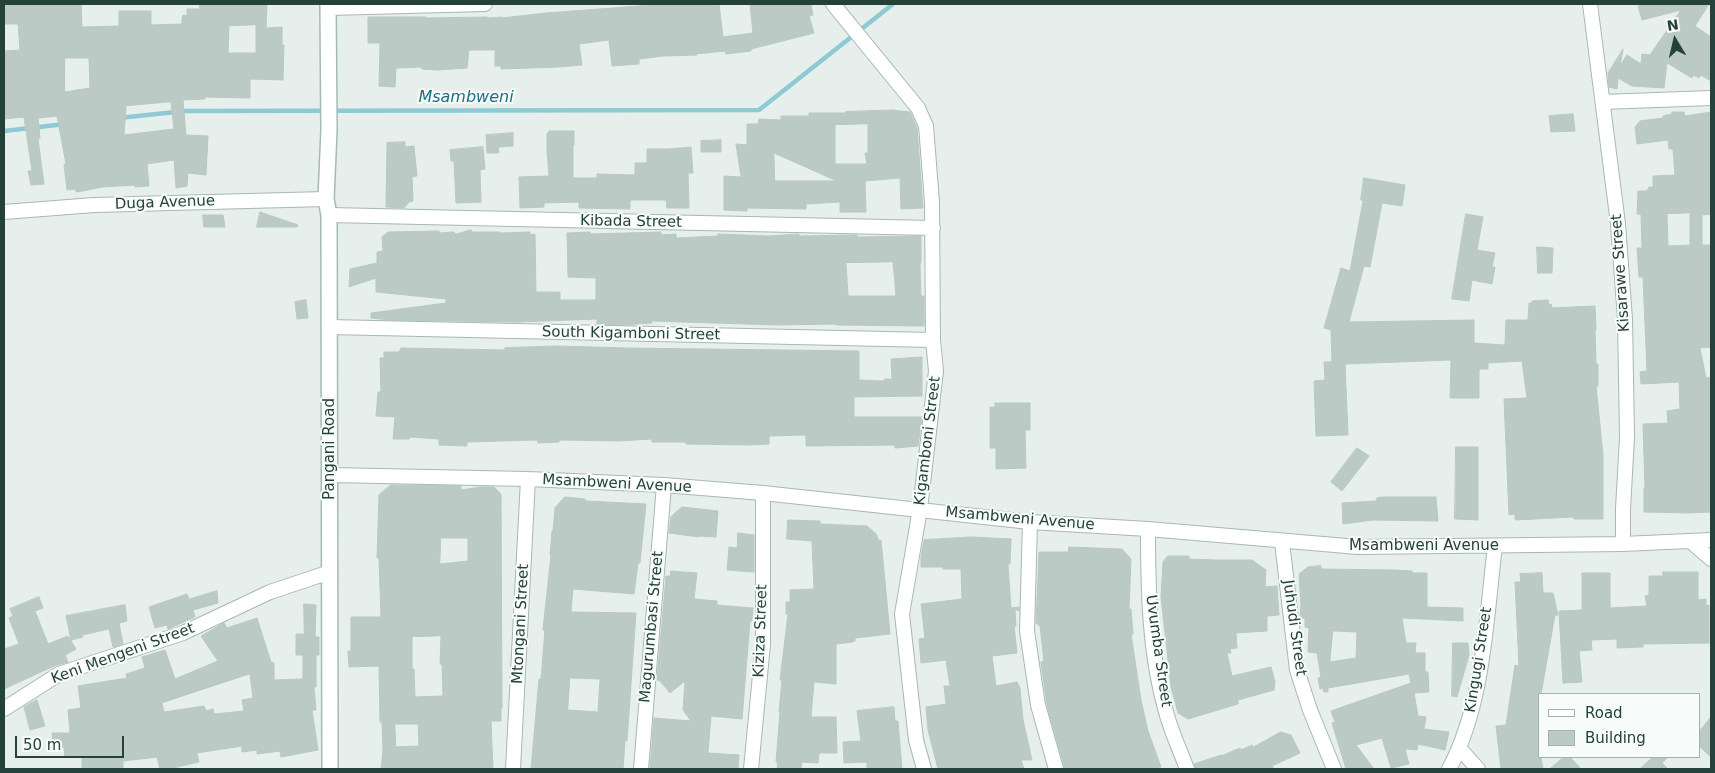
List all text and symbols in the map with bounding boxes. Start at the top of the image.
north arrow [1650,15,1700,65]
text: N [1666,16,1680,34]
water label: Msambweni [418,88,514,108]
street label: Duga Avenue [115,192,215,214]
street label: Kibada Street [580,212,682,232]
street label: Kisarawe Street [1608,213,1634,333]
street label: South Kigamboni Street [542,323,720,345]
street label: Kigamboni Street [911,375,945,507]
street label: Pangani Road [321,398,339,500]
street label: Msambweni Avenue [542,471,692,497]
street label: Msambweni Avenue [945,504,1095,534]
street label: Msambweni Avenue [1349,537,1499,555]
street label: Magurumbasi Street [636,550,668,704]
street label: Mtongani Street [509,563,533,685]
street label: Juhudi Street [1278,579,1310,677]
street label: Kiziza Street [750,584,772,678]
street label: Uvumba Street [1141,594,1175,708]
street label: Kingugi Street [1462,606,1496,714]
street label: Keni Mengeni Street [49,620,197,688]
legend [1538,693,1700,758]
text: Road [1585,704,1623,722]
scale bar [18,726,126,758]
text: Building [1585,729,1646,747]
text: 50 m [23,736,61,754]

